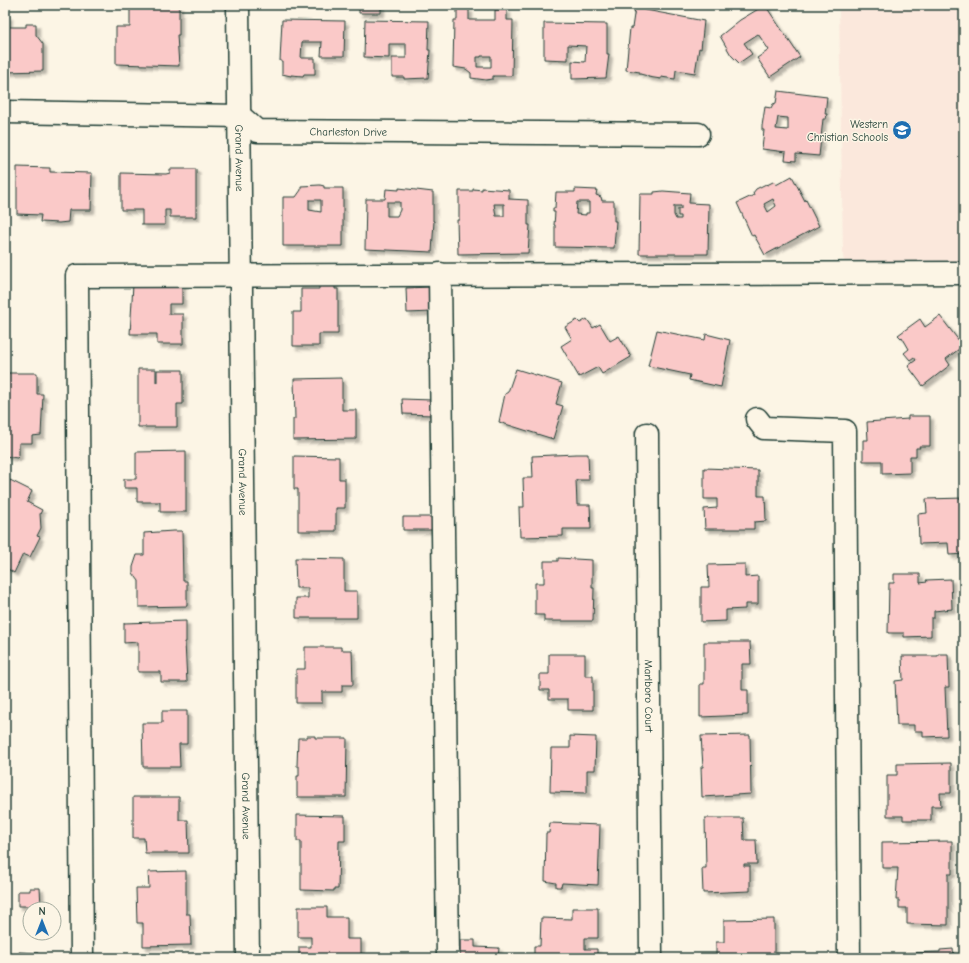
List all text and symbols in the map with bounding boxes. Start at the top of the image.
place label: Western Christian Schools [807,118,888,144]
school or university icon: Western Christian Schools [891,119,913,141]
street label: Grand Avenue [232,124,246,192]
street label: Charleston Drive [310,125,388,139]
street label: Grand Avenue [236,448,249,516]
street label: Marlboro Court [642,660,655,733]
street label: Grand Avenue [239,772,253,840]
north arrow [22,901,62,941]
text: N [38,905,46,918]

